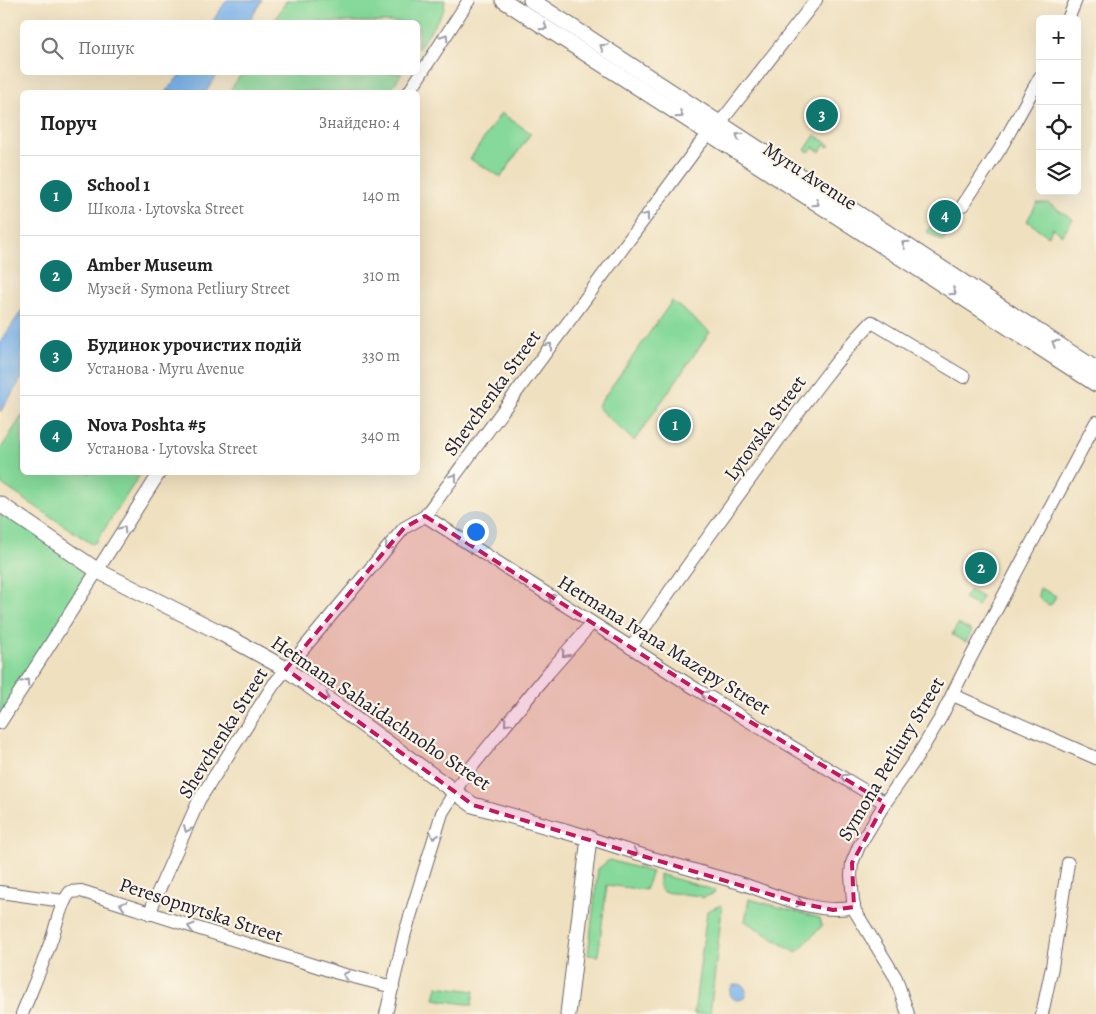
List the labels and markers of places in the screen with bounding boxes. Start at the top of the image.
pin: 3 [806,96,838,134]
pin: 4 [929,197,961,235]
pin: 1 [659,406,691,444]
pin: 2 [965,549,997,587]

